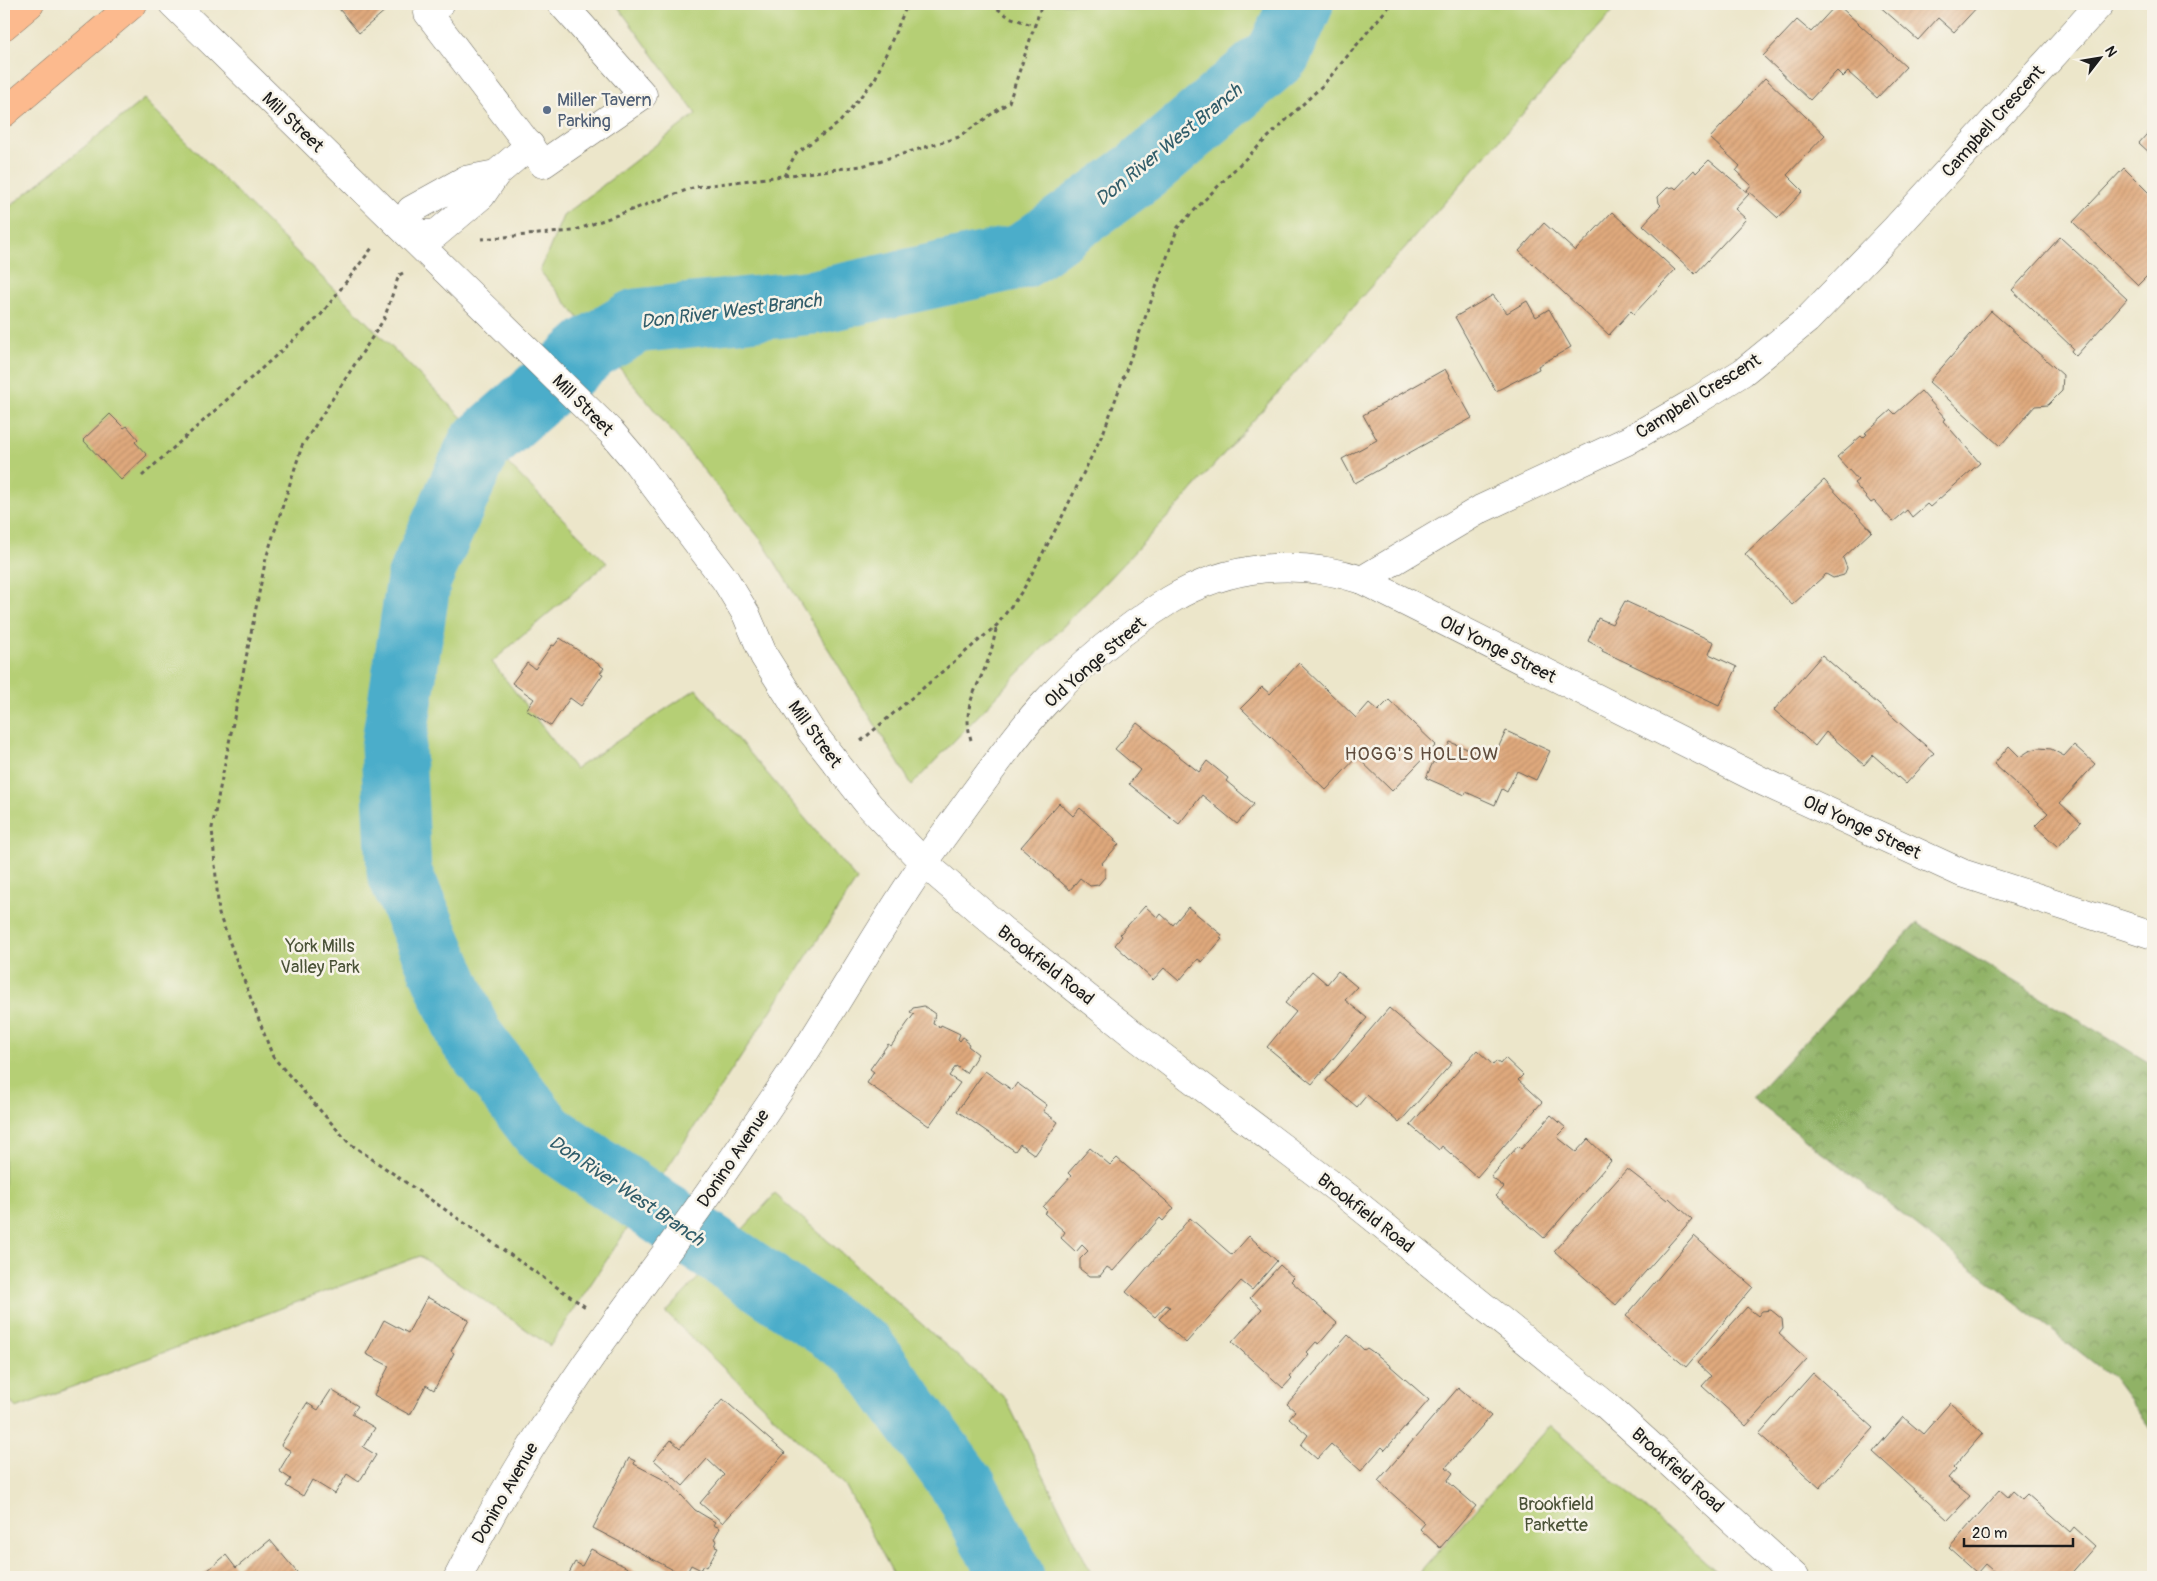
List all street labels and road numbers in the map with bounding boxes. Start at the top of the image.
street label: Campbell Crescent [1937,60,2050,182]
street label: Mill Street [257,87,329,158]
street label: Campbell Crescent [1631,348,1766,444]
street label: Mill Street [547,370,619,441]
street label: Old Yonge Street [1436,610,1561,689]
street label: Old Yonge Street [1040,611,1152,713]
street label: Mill Street [783,696,847,773]
street label: Old Yonge Street [1799,790,1925,865]
street label: Brookfield Road [993,920,1099,1010]
street label: Donino Avenue [692,1105,775,1212]
street label: Brookfield Road [1313,1168,1419,1258]
street label: Brookfield Road [1627,1423,1729,1518]
street label: Donino Avenue [467,1438,544,1548]

